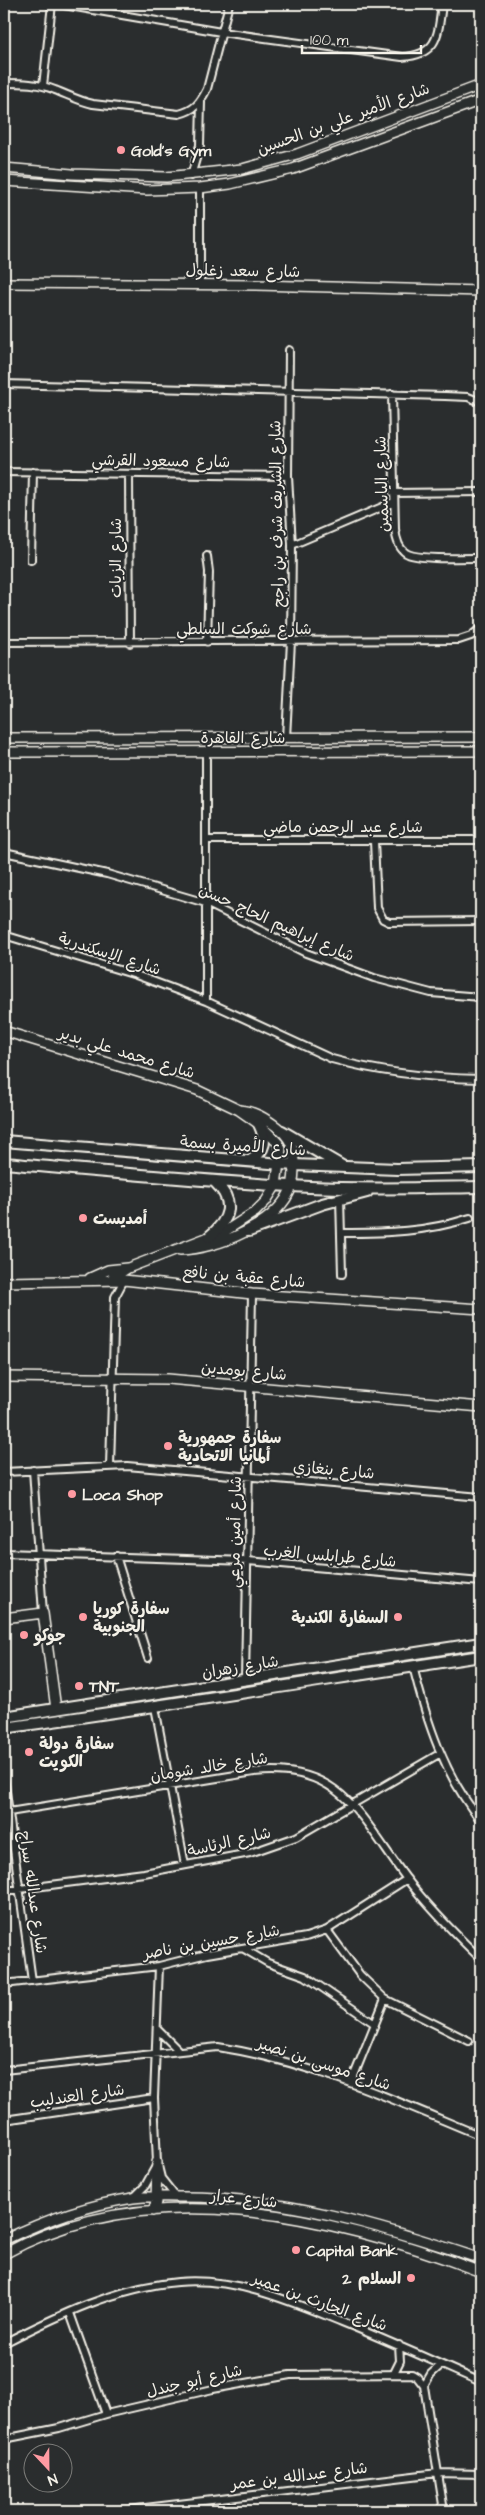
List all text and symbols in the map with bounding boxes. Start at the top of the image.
scale bar [302,22,421,54]
text: 100 m [310,30,349,51]
street label: شارع الأمير علي بن الحسين [254,77,434,163]
place label: Gold's Gym [131,140,212,163]
marker: Gold's Gym [115,144,127,156]
street label: شارع سعد زغلول [185,259,301,283]
street label: شارع الشريف شرف بن راجح [264,420,290,608]
street label: شارع الياسمين [369,435,395,533]
street label: شارع مسعود القرشي [91,449,230,476]
street label: شارع الزيات [105,518,127,598]
street label: شارع شوكت السلطي [176,618,312,643]
street label: شارع القاهرة [201,727,285,749]
street label: شارع عبد الرحمن ماضي [263,816,423,841]
street label: شارع إبراهيم الحاج حسن [195,879,358,968]
street label: شارع الإسكندرية [56,927,164,981]
street label: شارع محمد علي بدير [53,1021,198,1087]
street label: شارع الأميرة بسمة [179,1131,307,1161]
place label: أمديست [93,1208,148,1230]
marker: أمديست [77,1212,89,1224]
street label: شارع عقبة بن نافع [182,1261,306,1293]
street label: شارع بومدين [200,1356,288,1386]
place label: سفارة جمهورية ألمانيا الاتحادية [178,1427,281,1467]
marker: سفارة جمهورية ألمانيا الاتحادية [162,1440,174,1452]
street label: شارع بنغازي [292,1455,375,1485]
street label: شارع أمين مرعي [223,1476,250,1588]
place label: Loca Shop [82,1484,163,1506]
marker: Loca Shop [66,1488,78,1500]
street label: شارع طرابلس الغرب [263,1539,397,1573]
place label: سفارة كوريا الجنوبية [93,1598,170,1638]
place label: السفارة الكندية [291,1607,388,1629]
marker: سفارة كوريا الجنوبية [77,1611,89,1623]
marker: السفارة الكندية [392,1611,404,1623]
place label: جوكو [33,1625,65,1647]
marker: جوكو [18,1629,30,1641]
street label: شارع زهران [200,1650,280,1684]
place label: TNT [88,1676,120,1698]
marker: TNT [73,1680,85,1692]
place label: سفارة دولة الكويت [39,1733,114,1773]
marker: سفارة دولة الكويت [23,1746,35,1758]
street label: شارع خالد شومان [149,1747,270,1787]
street label: شارع الرئاسة [185,1822,273,1862]
street label: شارع عبدالله سراج [14,1829,53,1955]
street label: شارع حسين بن ناصر [139,1919,281,1965]
street label: شارع موسى بن نصير [252,2031,393,2096]
street label: شارع العندليب [29,2078,126,2114]
street label: شارع عرار [207,2184,279,2213]
place label: Capital Bank [306,2240,398,2262]
marker: Capital Bank [290,2244,302,2256]
street label: شارع الحارث بن عمير [247,2267,390,2337]
place label: السلام 2 [341,2268,401,2291]
marker: السلام 2 [405,2272,417,2284]
street label: شارع أبو جندل [144,2359,244,2403]
north arrow [22,2442,72,2492]
street label: شارع عبدالله بن عمر [227,2457,369,2496]
text: N [44,2468,60,2490]

